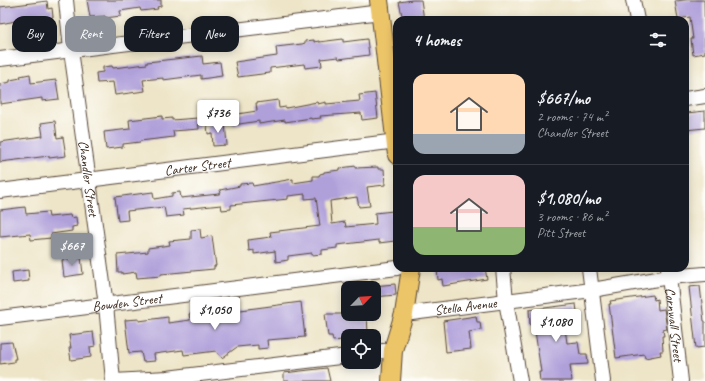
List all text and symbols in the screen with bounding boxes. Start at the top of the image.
chip: Buy [12,16,57,52]
chip: Rent [65,16,116,52]
chip: Filters [124,16,183,52]
chip: New [191,16,239,52]
icon: filters [647,29,669,51]
text: 4 homes [413,30,461,51]
text: $667/mo [537,88,590,109]
icon: home [445,90,493,138]
pin: $736 [194,100,242,134]
text: $736 [206,105,230,121]
text: 2 rooms · 74 m² [537,109,607,125]
text: Chandler Street [537,125,608,141]
street label: Chandler Street [75,139,102,219]
street label: Carter Street [164,154,234,179]
text: $1,080/mo [537,188,600,209]
icon: home [445,191,493,239]
text: 3 rooms · 86 m² [537,209,607,225]
text: Pitt Street [537,225,585,241]
pin: $667 [48,233,96,267]
text: $667 [60,238,84,254]
north arrow [341,281,381,321]
map controls [341,281,381,369]
street label: Cornwall Street [661,287,687,364]
street label: Bowden Street [91,289,165,315]
street label: Stella Avenue [434,294,499,319]
pin: $1,050 [182,297,248,331]
text: $1,050 [199,302,231,318]
pin: $1,080 [523,309,589,343]
text: $1,080 [540,314,572,330]
button: locate [341,329,381,369]

